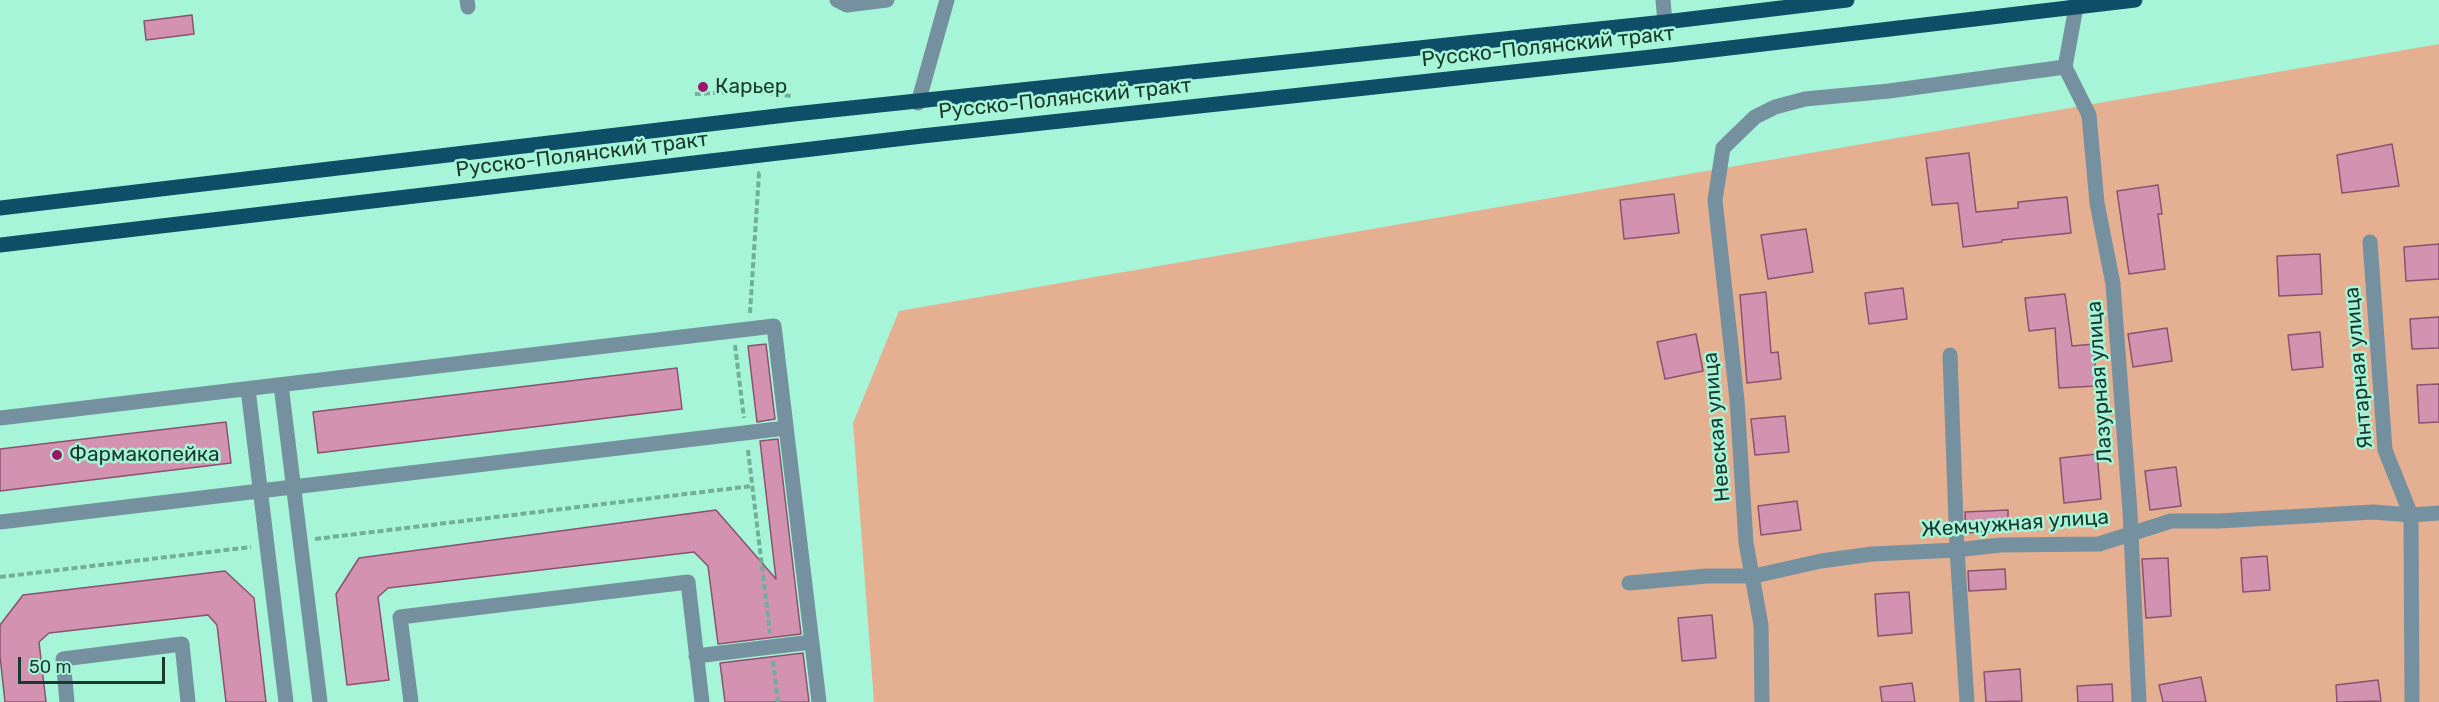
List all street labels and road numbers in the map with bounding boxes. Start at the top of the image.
street label: Русско-Полянский тракт [1420,21,1676,73]
street label: Русско-Полянский тракт [937,73,1193,125]
street label: Русско-Полянский тракт [454,127,710,183]
street label: Янтарная улица [2339,286,2379,450]
street label: Лазурная улица [2082,300,2118,464]
street label: Невская улица [1698,351,1736,503]
street label: Жемчужная улица [1920,505,2110,543]

